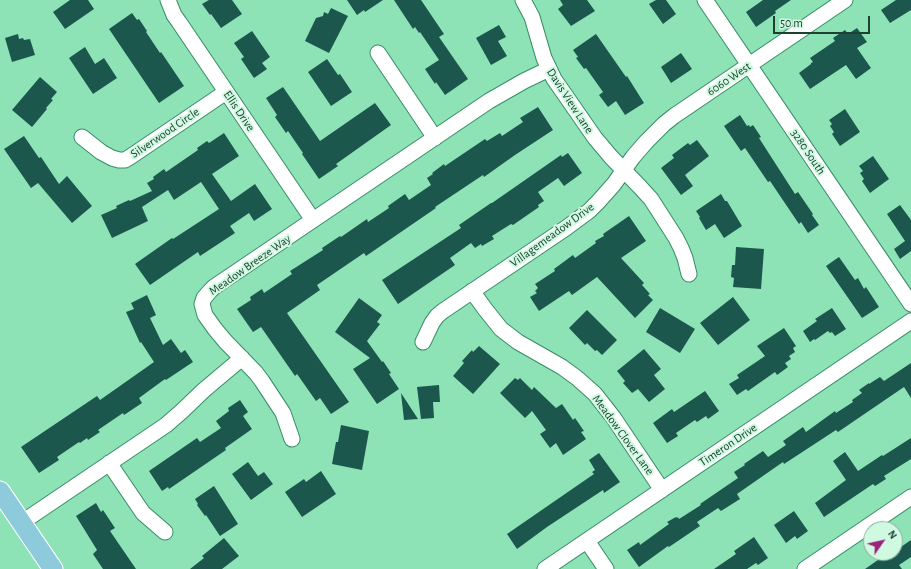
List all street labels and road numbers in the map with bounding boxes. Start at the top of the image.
street label: 6060 West [704,59,754,99]
street label: Davis View Lane [544,66,596,136]
street label: Ellis Drive [220,88,258,134]
street label: Silverwood Circle [128,105,202,161]
street label: 3280 South [788,126,828,178]
street label: Villagemeadow Drive [507,200,597,270]
street label: Meadow Breeze Way [206,231,294,299]
street label: Meadow Clover Lane [589,392,657,478]
street label: Timeron Drive [696,420,760,470]

